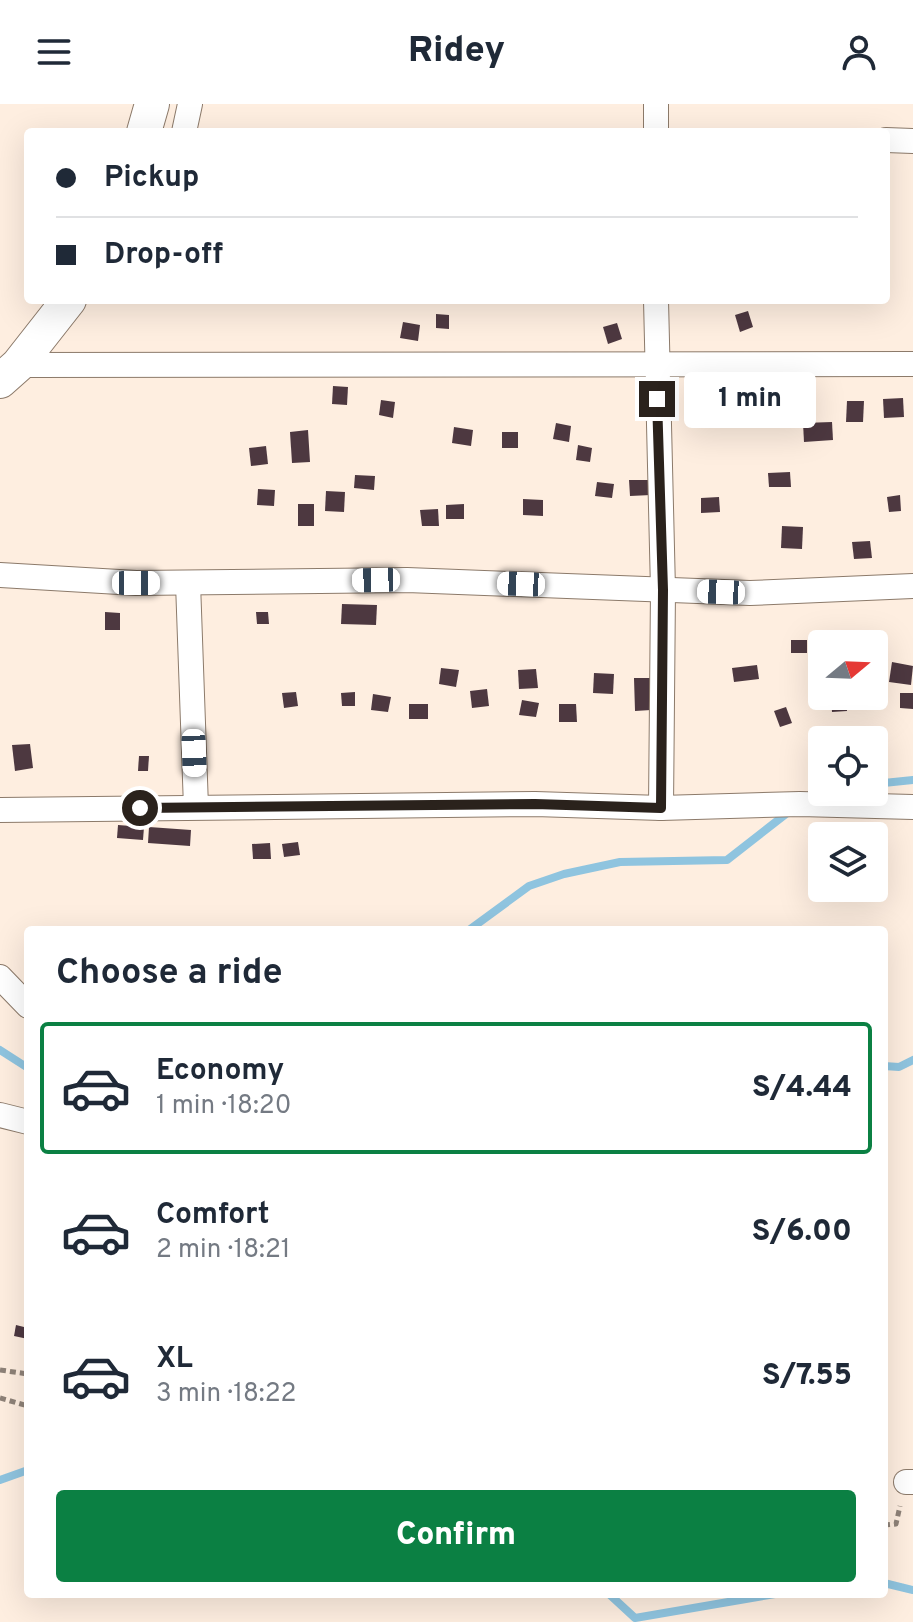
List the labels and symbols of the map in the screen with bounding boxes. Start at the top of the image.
callout: 1 min [685,371,817,427]
route end [639,381,675,417]
car [352,568,400,592]
car [112,571,160,595]
car [497,571,545,597]
car [697,579,745,605]
north arrow [808,630,888,710]
car [181,729,207,777]
route start [122,790,158,826]

